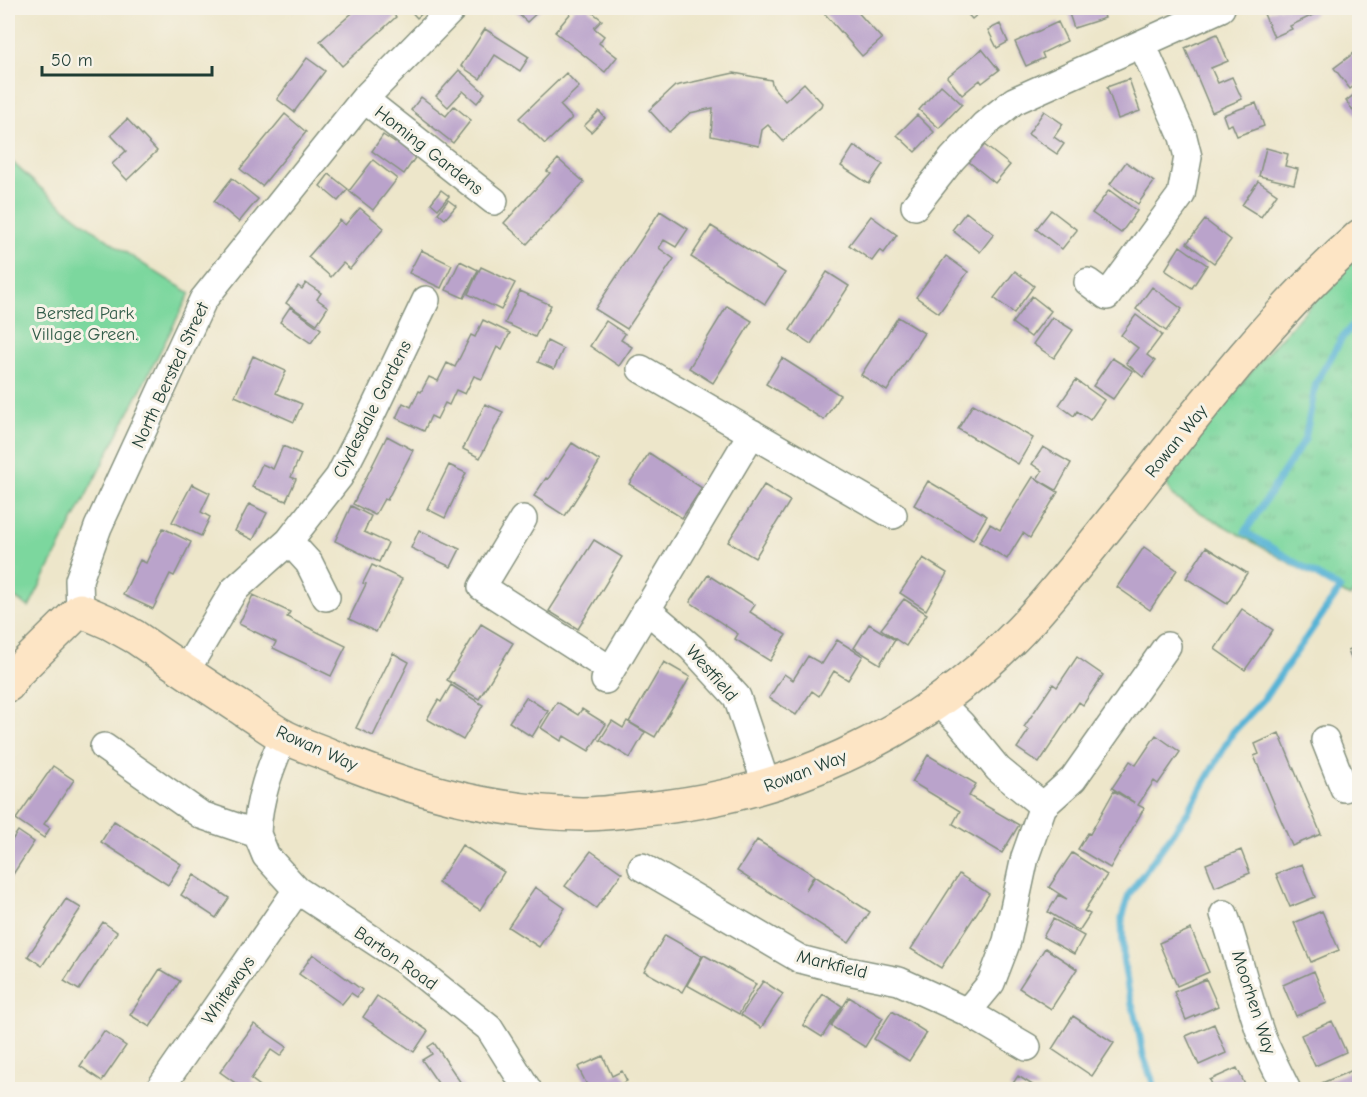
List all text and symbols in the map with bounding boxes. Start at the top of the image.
scale bar [42,39,212,77]
text: 50 m [51,50,93,71]
street label: Homing Gardens [370,102,487,199]
street label: North Bersted Street [127,298,214,451]
park label: Bersted Park Village Green. [32,303,138,345]
street label: Clydesdale Gardens [329,337,416,481]
street label: Rowan Way [1141,400,1213,482]
street label: Westfield [682,641,742,706]
street label: Rowan Way [273,721,362,776]
street label: Rowan Way [761,746,851,797]
street label: Barton Road [350,922,441,995]
street label: Markfield [794,946,869,983]
street label: Moorhen Way [1227,948,1280,1057]
street label: Whiteways [197,952,259,1028]

